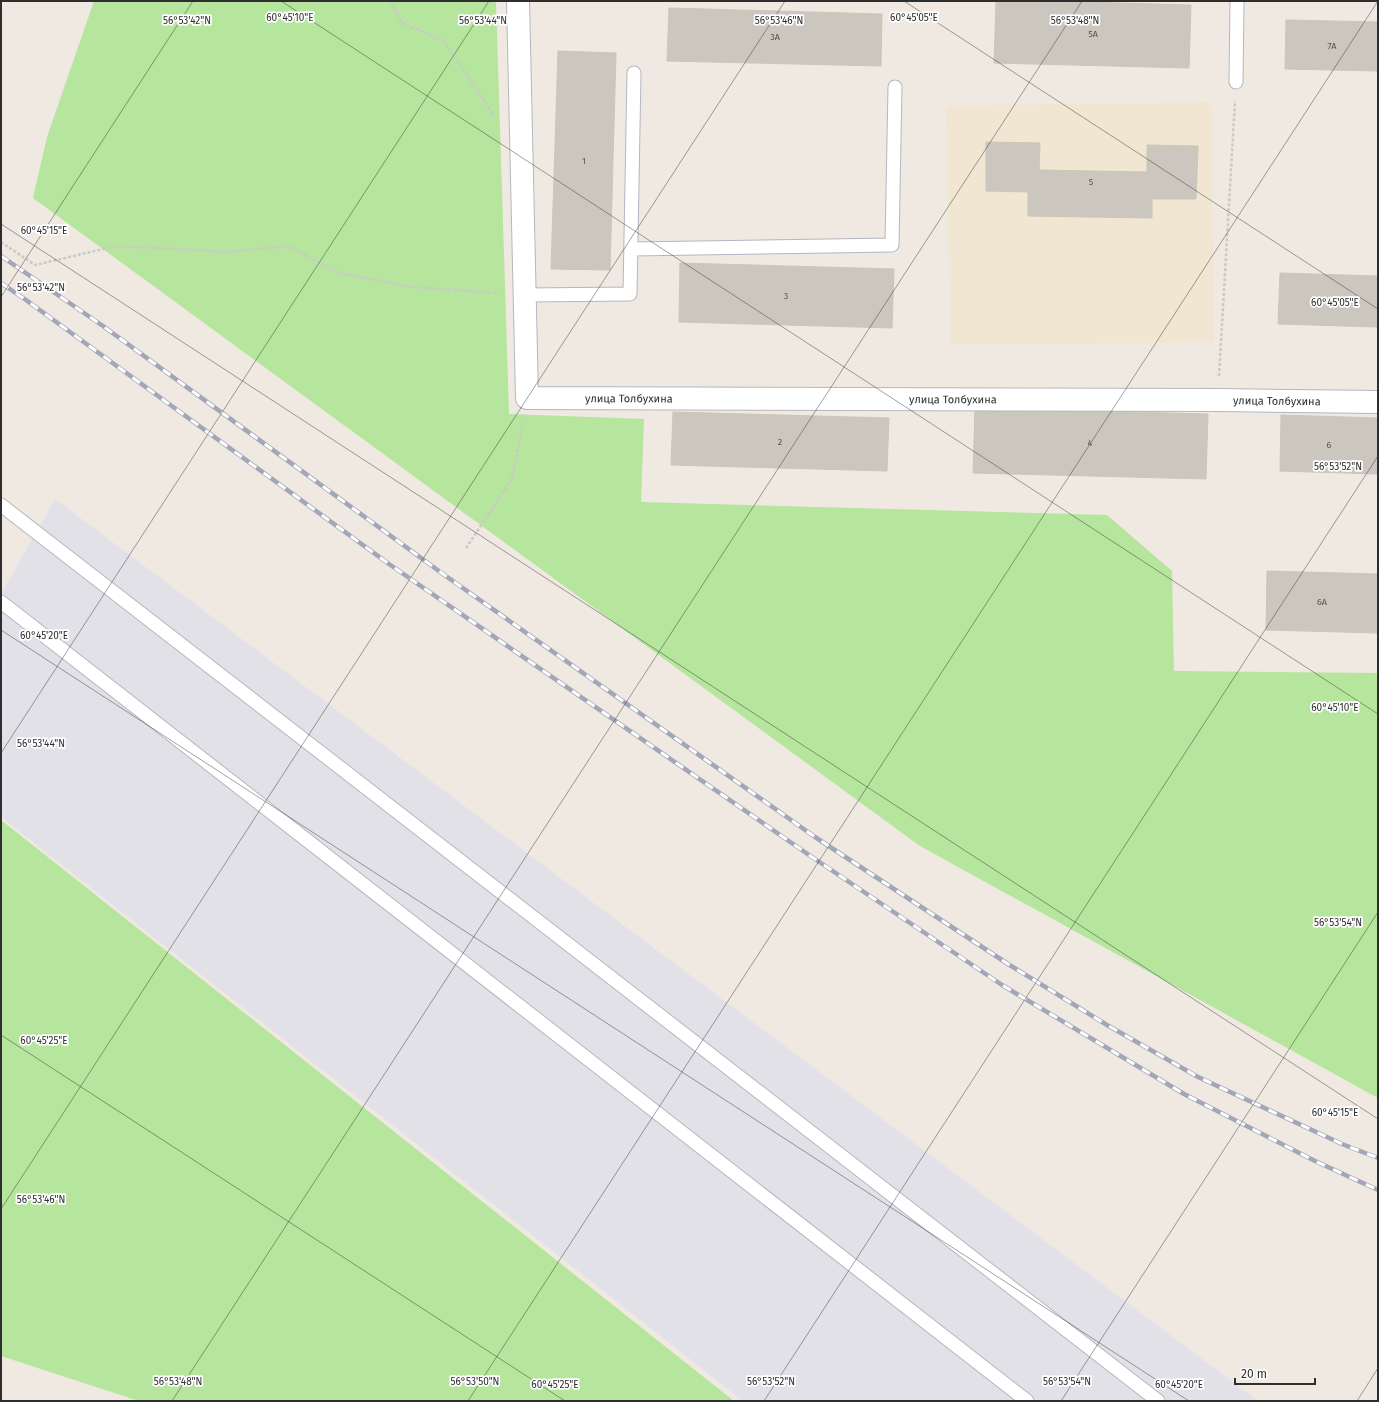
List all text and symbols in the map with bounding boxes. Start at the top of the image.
text: 60°45'10"E [266,12,314,24]
text: 60°45'05"E [890,12,938,24]
text: 56°53'42"N [163,15,211,27]
text: 56°53'44"N [459,15,507,27]
text: 56°53'46"N [755,15,803,27]
text: 56°53'48"N [1051,15,1099,27]
house number: 5А [1088,29,1099,39]
house number: 3А [770,32,781,42]
house number: 7А [1328,41,1337,51]
house number: 1 [582,156,586,166]
house number: 5 [1089,177,1094,187]
text: 60°45'15"E [21,225,67,237]
text: 56°53'42"N [17,282,65,294]
house number: 3 [784,291,788,301]
text: 60°45'05"E [1311,297,1359,309]
street label: улица Толбухина [585,392,673,405]
street label: улица Толбухина [909,393,997,406]
street label: улица Толбухина [1233,394,1321,408]
house number: 2 [778,437,782,447]
house number: 4 [1088,438,1093,448]
house number: 6 [1327,440,1332,450]
text: 56°53'52"N [1314,461,1362,473]
house number: 6А [1317,597,1328,607]
text: 60°45'20"E [20,630,68,642]
text: 60°45'10"E [1311,702,1359,714]
text: 56°53'44"N [17,738,65,750]
text: 56°53'54"N [1314,917,1362,929]
text: 60°45'25"E [20,1035,68,1047]
text: 60°45'15"E [1312,1107,1358,1119]
text: 56°53'46"N [17,1194,65,1206]
scale bar [1235,1360,1315,1386]
text: 20 m [1241,1367,1267,1381]
text: 56°53'48"N [154,1376,202,1388]
text: 56°53'50"N [451,1376,499,1388]
text: 56°53'52"N [747,1376,795,1388]
text: 56°53'54"N [1043,1376,1091,1388]
text: 60°45'25"E [531,1379,579,1391]
text: 60°45'20"E [1155,1379,1203,1391]

